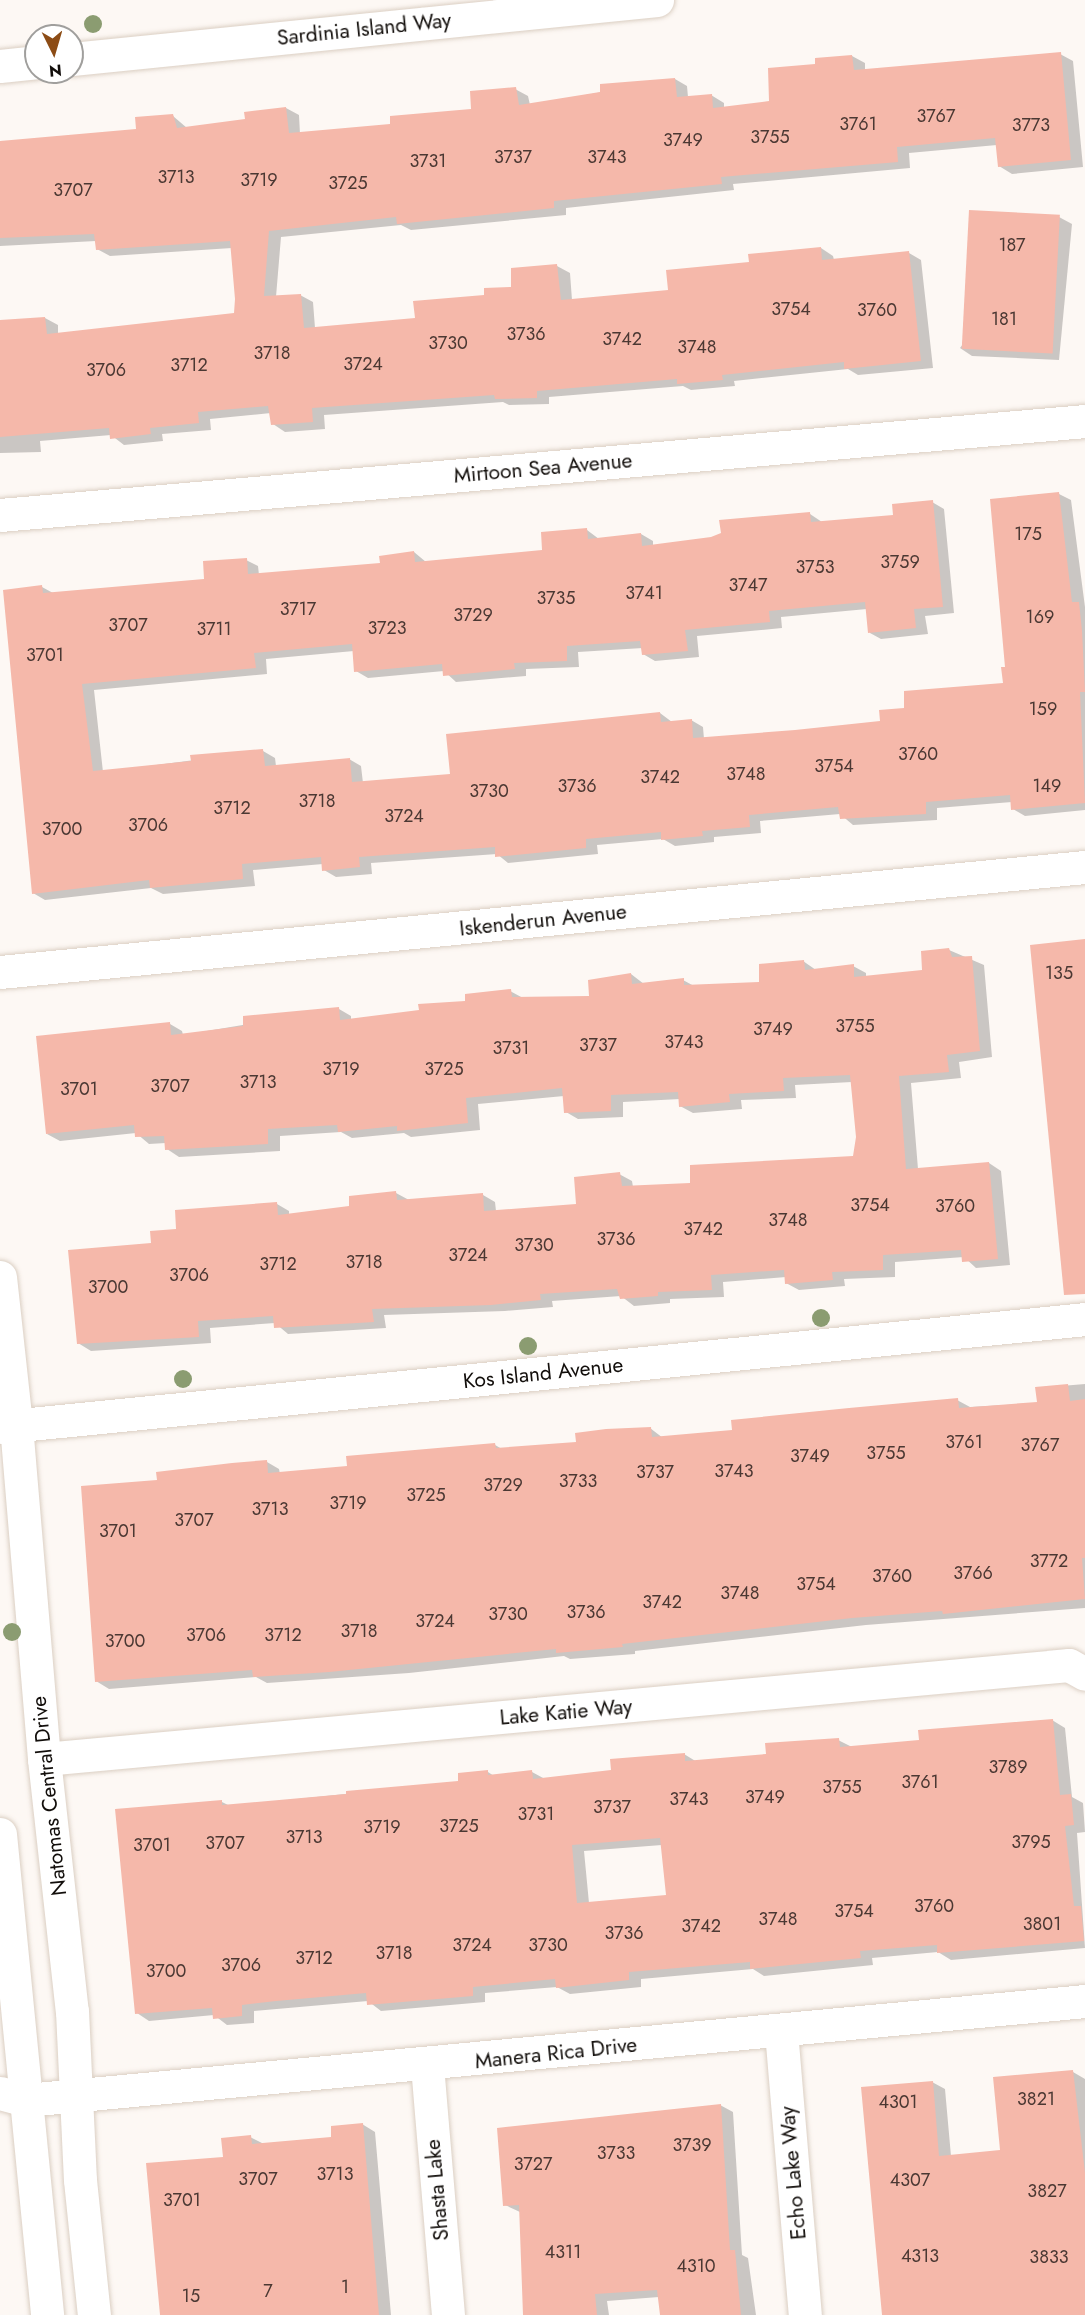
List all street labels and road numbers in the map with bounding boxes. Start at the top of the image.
street label: Sardinia Island Way [276,7,452,51]
street label: Mirtoon Sea Avenue [453,448,633,488]
street label: Iskenderun Avenue [458,899,628,941]
street label: Kos Island Avenue [462,1352,624,1394]
street label: Lake Katie Way [499,1694,633,1730]
street label: Natomas Central Drive [26,1695,72,1897]
street label: Manera Rica Drive [474,2032,638,2074]
street label: Echo Lake Way [775,2105,811,2241]
street label: Shasta Lake [420,2138,454,2242]

